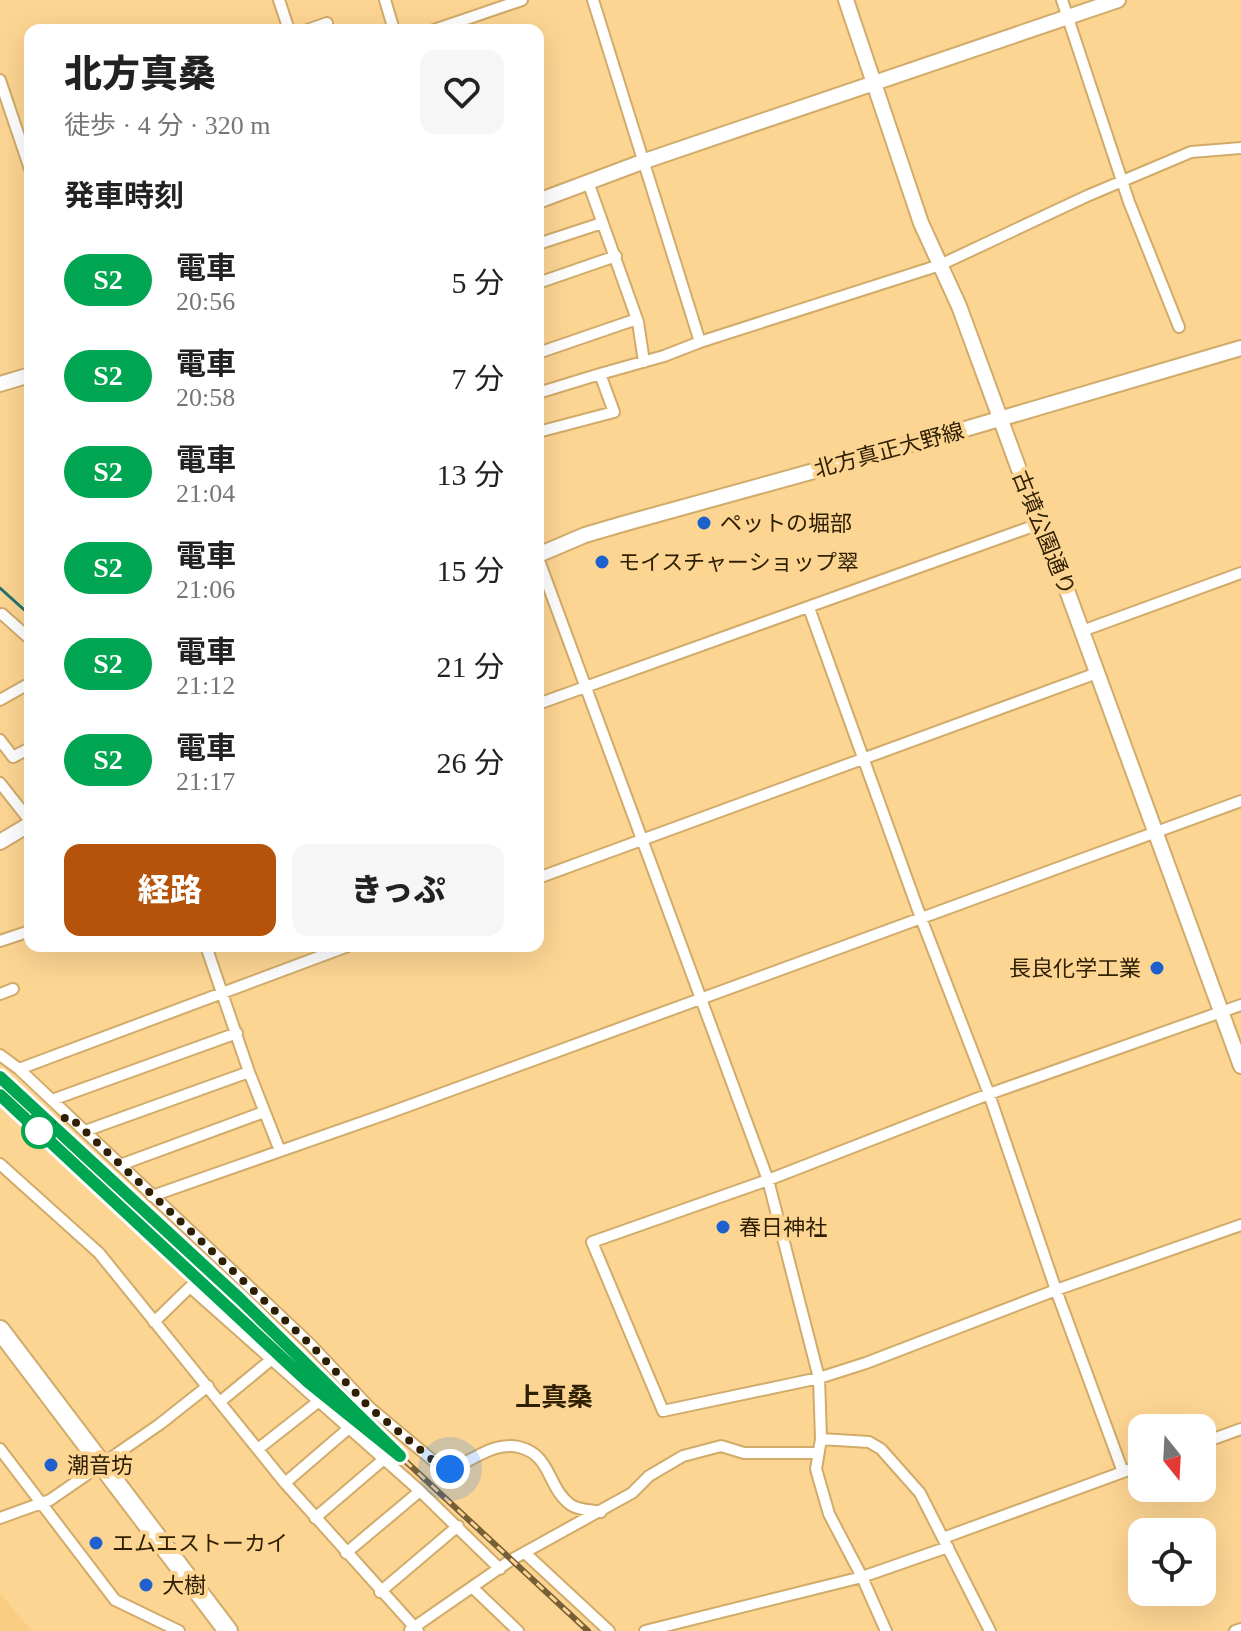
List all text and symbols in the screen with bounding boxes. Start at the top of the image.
button: heart [420,50,504,134]
text: 北方真桑 [64,53,216,95]
text: 徒歩 · 4 分 · 320 m [64,111,271,140]
text: 発車時刻 [64,179,184,212]
text: 電車 [176,251,236,284]
text: S2 [93,264,123,295]
text: 5 分 [452,266,504,299]
text: 20:56 [176,287,235,316]
text: 電車 [176,347,236,380]
text: S2 [93,360,123,391]
text: 7 分 [452,362,504,395]
text: 20:58 [176,383,235,412]
street label: 北方真正大野線 [811,418,967,482]
text: 電車 [176,443,236,476]
text: S2 [93,456,123,487]
text: 13 分 [437,458,504,491]
street label: 古墳公園通り [1008,467,1080,599]
text: 21:04 [176,479,235,508]
place label: ペットの堀部 [720,511,852,536]
marker: ペットの堀部 [695,514,713,532]
text: 電車 [176,539,236,572]
place label: モイスチャーショップ翠 [618,550,859,575]
text: S2 [93,552,123,583]
marker: モイスチャーショップ翠 [593,553,611,571]
text: 15 分 [437,554,504,587]
text: 21:06 [176,575,235,604]
text: 電車 [176,635,236,668]
text: S2 [93,648,123,679]
text: 21 分 [437,650,504,683]
text: 21:12 [176,671,235,700]
text: 電車 [176,731,236,764]
text: S2 [93,744,123,775]
text: 26 分 [437,746,504,779]
text: 21:17 [176,767,235,796]
button: 経路 [64,844,276,936]
button: きっぷ [292,844,504,936]
place label: 長良化学工業 [1009,956,1141,981]
marker: 長良化学工業 [1148,959,1166,977]
unlabelled marker [22,1114,56,1148]
place label: 春日神社 [739,1215,827,1240]
marker: 春日神社 [714,1218,732,1236]
district label: 上真桑 [515,1383,593,1412]
north arrow [1128,1414,1216,1502]
map controls [1128,1414,1216,1606]
your location [430,1449,470,1489]
place label: 潮音坊 [67,1453,133,1478]
marker: 潮音坊 [42,1456,60,1474]
button: locate [1128,1518,1216,1606]
place label: エムエストーカイ [112,1531,288,1556]
marker: エムエストーカイ [87,1534,105,1552]
place label: 大樹 [162,1573,206,1598]
marker: 大樹 [137,1576,155,1594]

